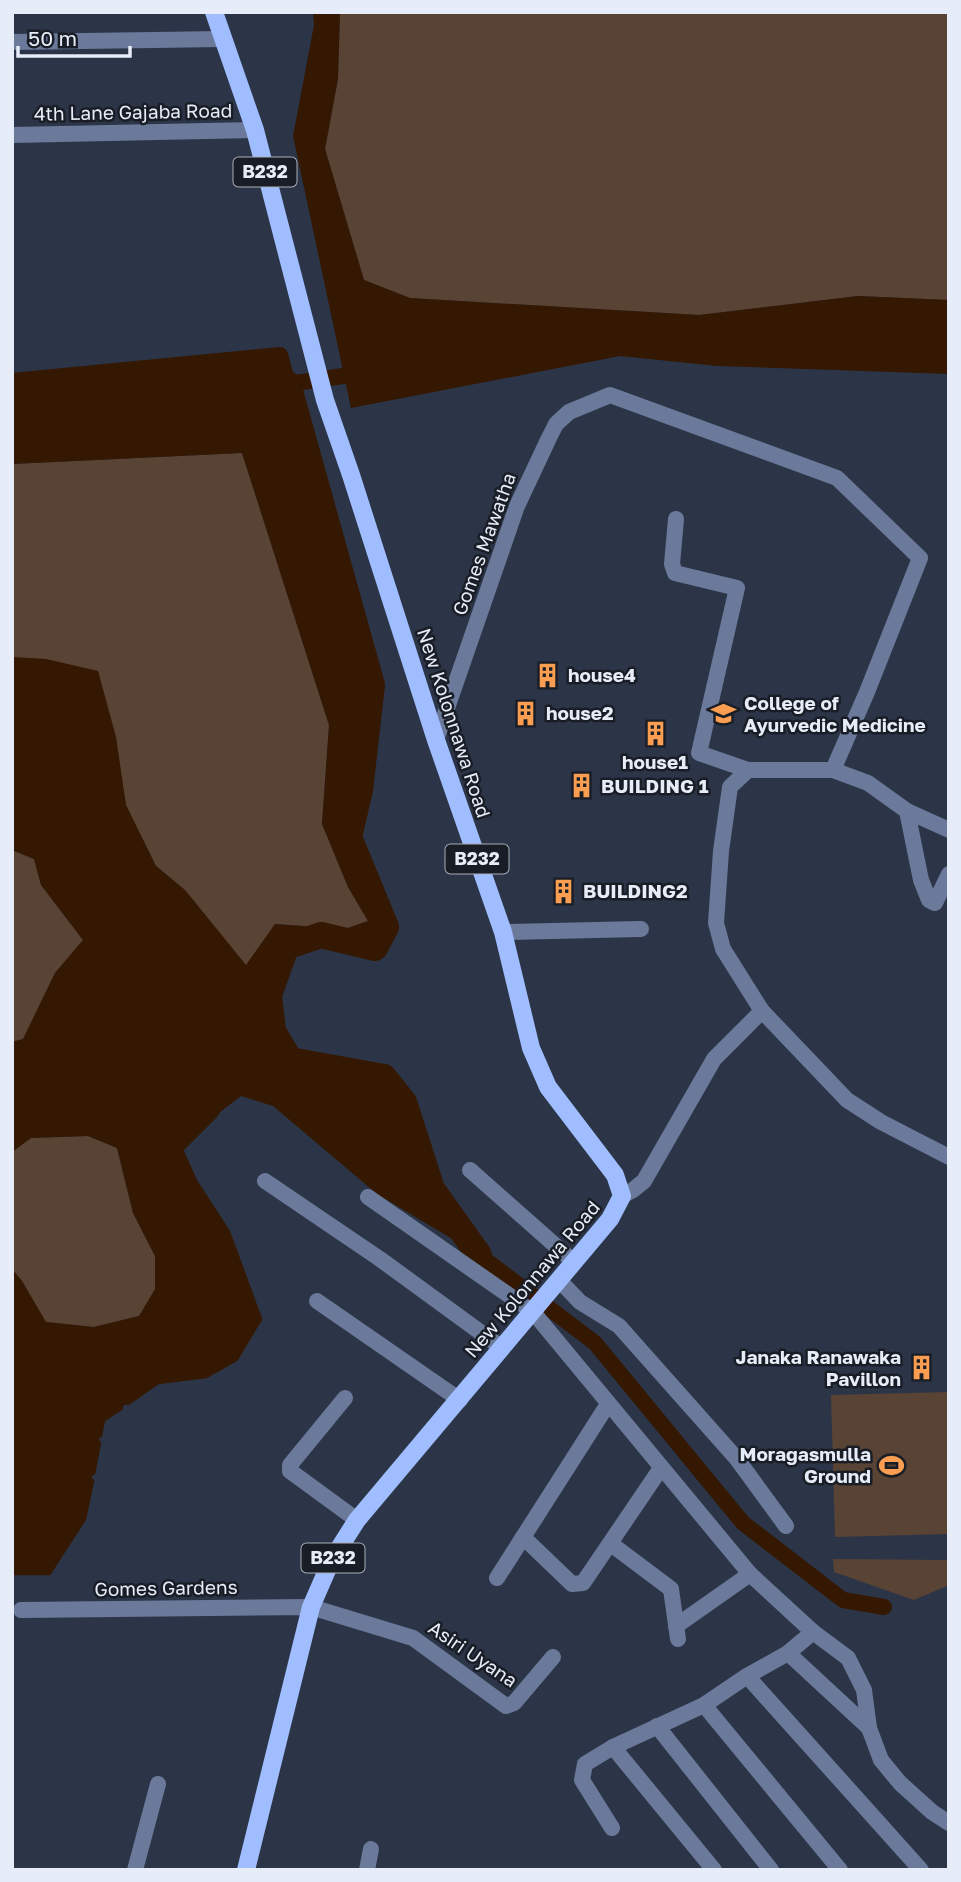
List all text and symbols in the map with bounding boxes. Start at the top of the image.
scale bar [18,14,130,58]
text: 50 m [28,25,77,51]
street label: 4th Lane Gajaba Road [34,98,232,125]
road number: B232 [233,158,296,187]
street label: Gomes Mawatha [447,469,520,618]
street label: New Kolonnawa Road [413,625,496,820]
building icon: house4 [534,661,562,689]
place label: house4 [568,663,636,686]
place label: College of Ayurvedic Medicine [744,691,926,736]
building icon: house2 [512,699,540,727]
school or university icon: College of Ayurvedic Medicine [710,700,738,728]
place label: house2 [546,701,614,724]
building icon: house1 [641,720,669,748]
place label: house1 [622,750,688,773]
building icon: BUILDING 1 [567,772,595,800]
place label: BUILDING 1 [601,774,709,797]
road number: B232 [446,844,508,874]
building icon: BUILDING2 [549,877,577,905]
place label: BUILDING2 [583,879,688,902]
street label: New Kolonnawa Road [459,1196,604,1362]
place label: Janaka Ranawaka Pavillon [736,1345,901,1390]
building icon: Janaka Ranawaka Pavillon [907,1354,935,1382]
place label: Moragasmulla Ground [740,1442,871,1487]
sports icon: Moragasmulla Ground [877,1451,905,1479]
road number: B232 [302,1544,364,1573]
street label: Gomes Gardens [94,1575,238,1600]
street label: Asiri Uyana [425,1615,522,1692]

